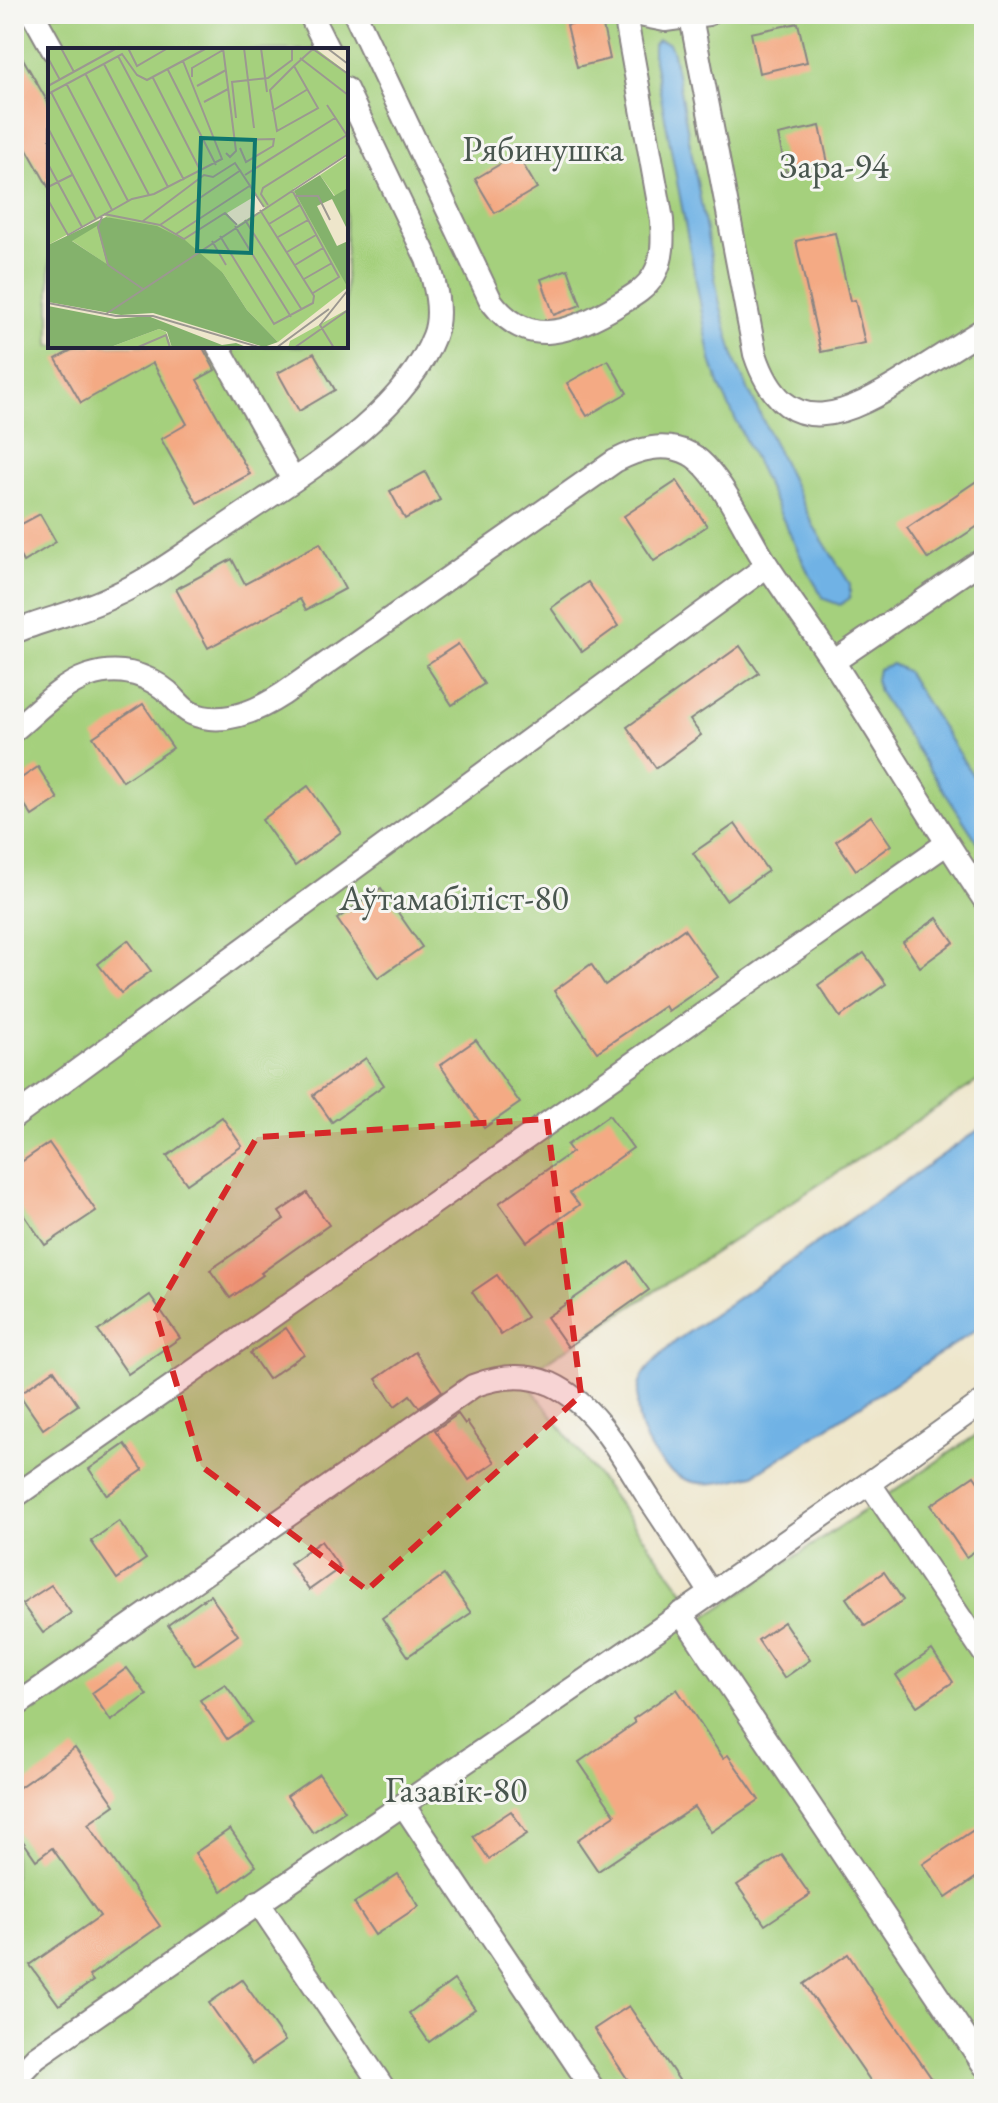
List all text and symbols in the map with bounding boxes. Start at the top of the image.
inset map [48,48,348,348]
park label: Рябинушка [462,125,624,172]
park label: Зара-94 [779,142,889,189]
park label: Аўтамабіліст-80 [338,874,569,921]
park label: Газавік-80 [385,1766,527,1813]

